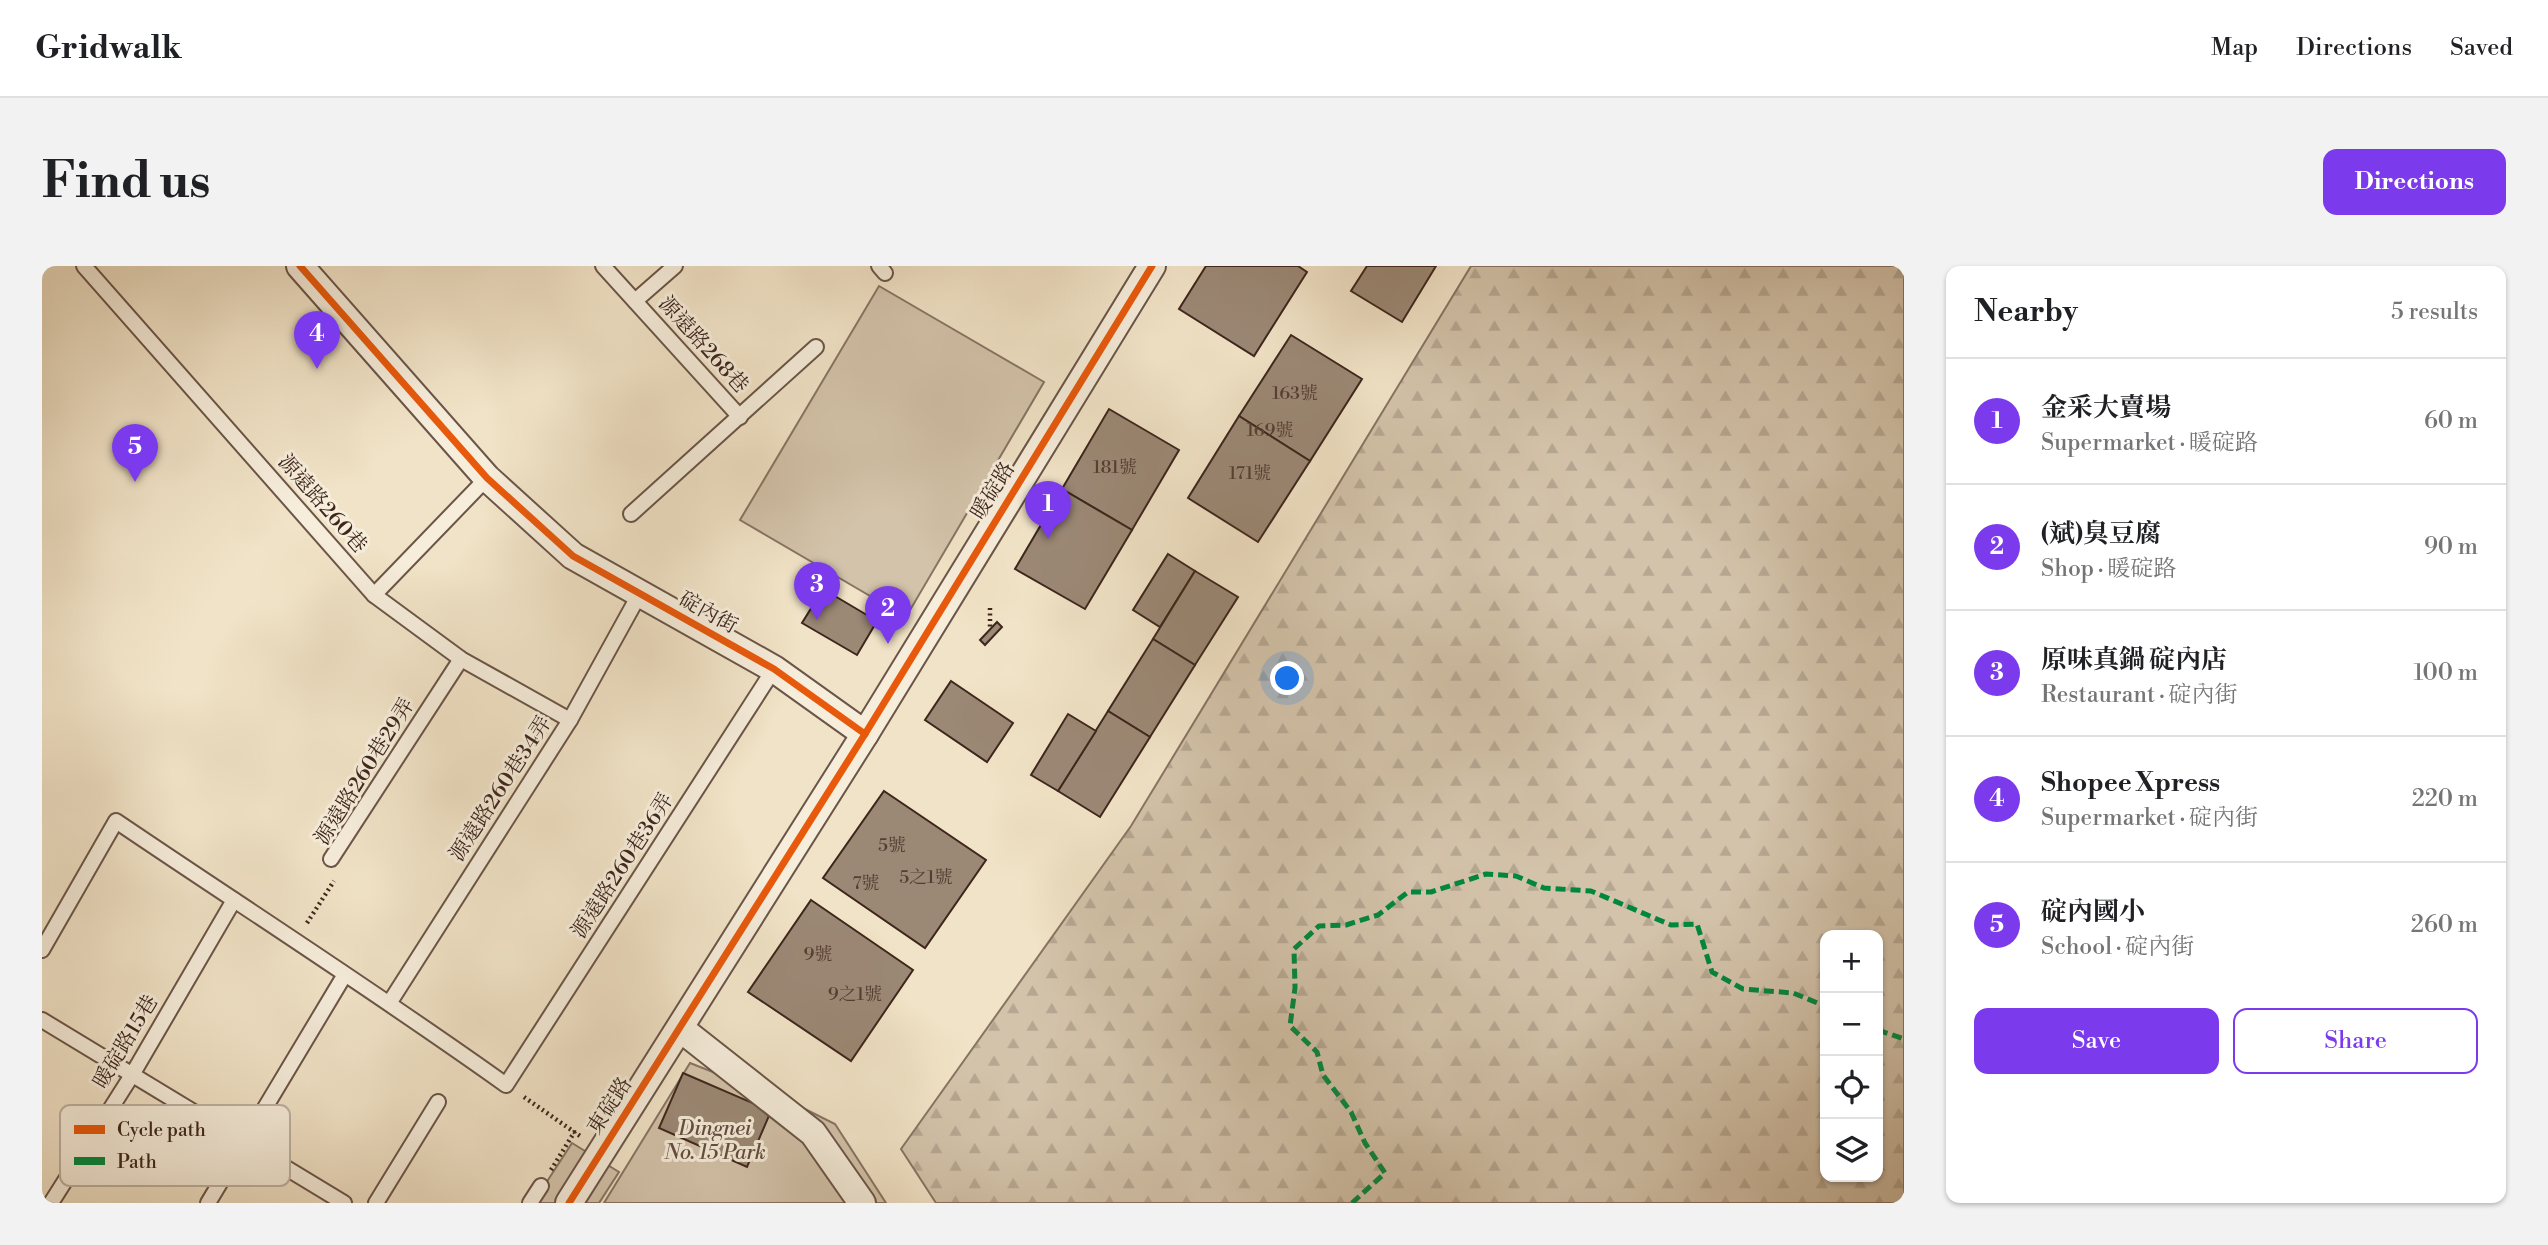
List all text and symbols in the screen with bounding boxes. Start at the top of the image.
text: Gridwalk [35,28,182,69]
text: Map [2211,33,2258,63]
text: Directions [2296,33,2412,63]
text: Saved [2450,33,2513,63]
button: Directions [2323,149,2506,215]
text: Find us [42,152,211,213]
street label: 源遠路268巷 [653,291,753,399]
text: Nearby [1974,293,2078,331]
text: 5 results [2391,298,2478,326]
pin: 4 [294,311,340,369]
house number: 163號 [1272,382,1318,405]
text: 金采大賣場 [2041,392,2171,424]
text: 1 [1991,407,2003,435]
text: 60 m [2424,407,2478,435]
house number: 169號 [1247,419,1293,442]
pin: 5 [112,424,158,482]
text: Supermarket · 暖碇路 [2041,429,2258,457]
street label: 源遠路260巷 [272,449,372,559]
house number: 181號 [1093,456,1137,479]
street label: 暖碇路 [965,457,1021,525]
house number: 171號 [1229,462,1271,485]
pin: 1 [1025,481,1071,539]
text: (斌)臭豆腐 [2041,518,2161,550]
text: 2 [1990,533,2004,561]
text: 90 m [2424,533,2478,561]
text: Shop · 暖碇路 [2041,555,2176,583]
pin: 3 [794,562,840,620]
street label: 碇內街 [674,586,742,640]
pin: 2 [865,586,911,644]
text: 原味真鍋 碇內店 [2041,644,2227,676]
text: 3 [1990,659,2004,687]
text: 100 m [2413,659,2478,687]
your location [1270,661,1304,695]
text: Restaurant · 碇內街 [2041,681,2237,709]
street label: 源遠路260巷29弄 [309,694,421,850]
street label: 源遠路260巷34弄 [444,711,558,867]
text: Shopee Xpress [2041,767,2220,799]
text: 4 [1989,785,2005,813]
text: 220 m [2412,785,2478,813]
street label: 源遠路260巷36弄 [566,788,680,944]
text: Supermarket · 碇內街 [2041,804,2258,832]
house number: 5號 [878,834,906,857]
house number: 5之1號 [899,866,953,889]
house number: 7號 [852,872,880,895]
text: 碇內國小 [2041,896,2145,928]
text: 5 [1990,911,2004,939]
text: 260 m [2411,911,2478,939]
map controls [1820,930,1883,1182]
button: + [1820,930,1883,993]
text: School · 碇內街 [2041,933,2194,961]
house number: 9號 [804,943,832,966]
house number: 9之1號 [828,983,882,1006]
street label: 暖碇路15巷 [88,990,164,1094]
button: − [1820,993,1883,1056]
button: Save [1974,1008,2219,1074]
button: Share [2233,1008,2478,1074]
button: locate [1820,1056,1883,1119]
street label: 東碇路 [582,1073,638,1139]
legend [60,1105,290,1186]
park label: Dingnei No. 15 Park [663,1116,766,1166]
text: Cycle path [117,1118,206,1142]
button: layers [1820,1119,1883,1182]
text: Path [117,1150,157,1174]

